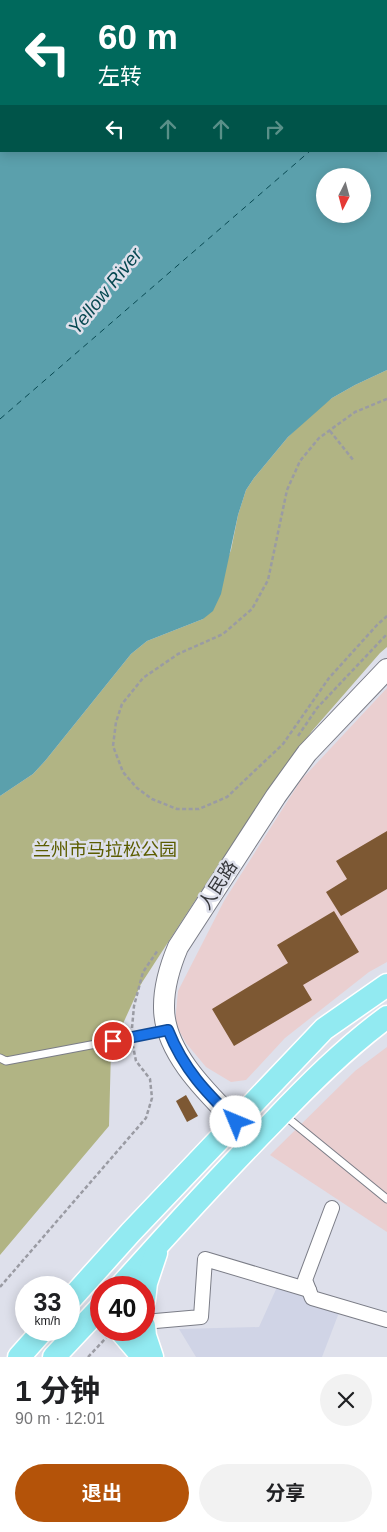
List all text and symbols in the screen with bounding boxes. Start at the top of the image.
text: 60 m [98,17,178,56]
icon: left [15,20,80,85]
text: 左转 [98,64,142,89]
icon: left [101,115,129,143]
icon: ahead [154,115,182,143]
icon: ahead [207,115,235,143]
icon: right [260,115,288,143]
north arrow [316,168,371,222]
map controls [316,168,371,223]
water label: Yellow River [64,243,146,338]
park label: 兰州市马拉松公园 [33,840,177,860]
street label: 人民路 [195,857,241,913]
pin [92,1020,134,1062]
icon: arrive [99,1027,127,1055]
position arrow [209,1095,261,1147]
speed limit sign: 40 [90,1276,155,1341]
text: 33 [34,1288,61,1316]
text: km/h [34,1314,61,1328]
text: 1 分钟 [15,1374,100,1407]
button: close [320,1374,372,1426]
text: 90 m · 12:01 [15,1410,105,1427]
button: 退出 [15,1464,189,1522]
button: 分享 [199,1464,372,1522]

